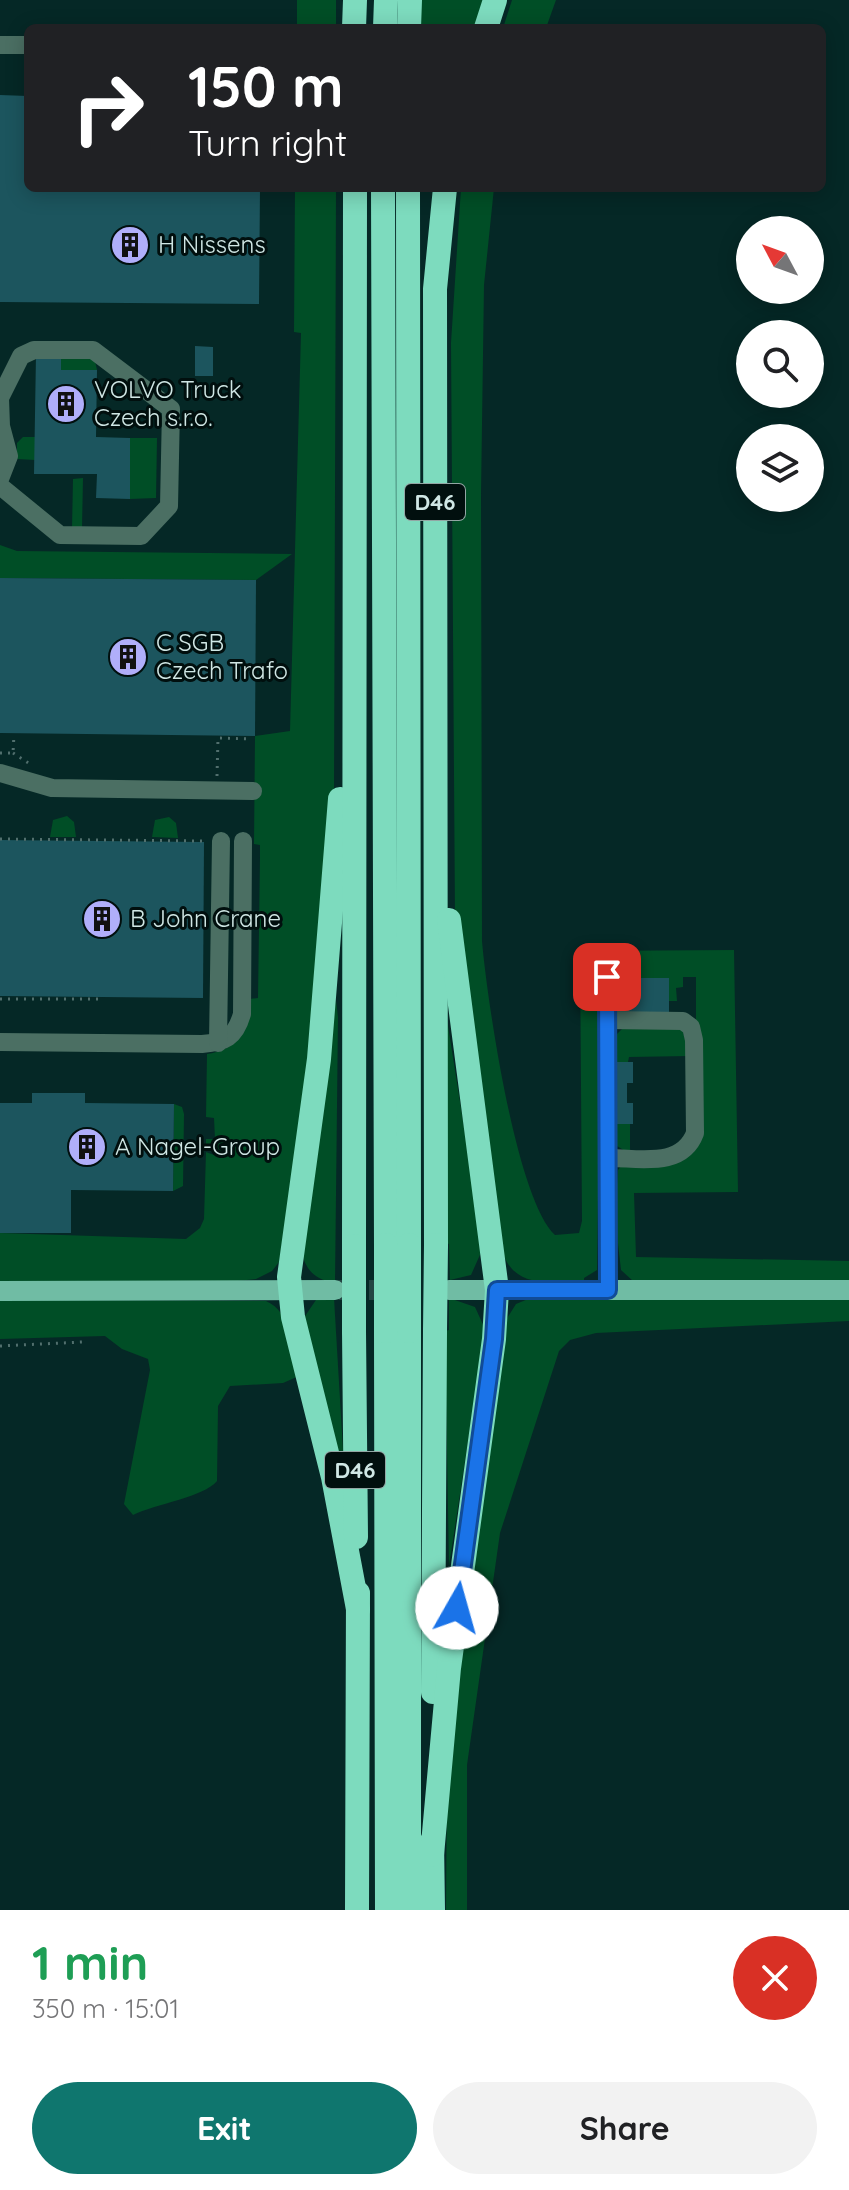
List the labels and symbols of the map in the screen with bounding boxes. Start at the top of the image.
north arrow [736,216,824,304]
building icon: H Nissens [109,224,151,266]
place label: H Nissens [158,229,266,259]
place label: VOLVO Truck Czech s.r.o. [94,374,242,432]
building icon: VOLVO Truck Czech s.r.o. [45,383,87,425]
road number: D46 [405,484,465,520]
place label: C SGB Czech Trafo [156,627,288,685]
building icon: C SGB Czech Trafo [107,636,149,678]
building icon: B John Crane [81,898,123,940]
place label: B John Crane [130,903,281,933]
pin [573,943,641,1011]
building icon: A Nagel-Group [66,1126,108,1168]
place label: A Nagel-Group [115,1131,280,1161]
road number: D46 [325,1452,385,1488]
position arrow [415,1566,499,1650]

